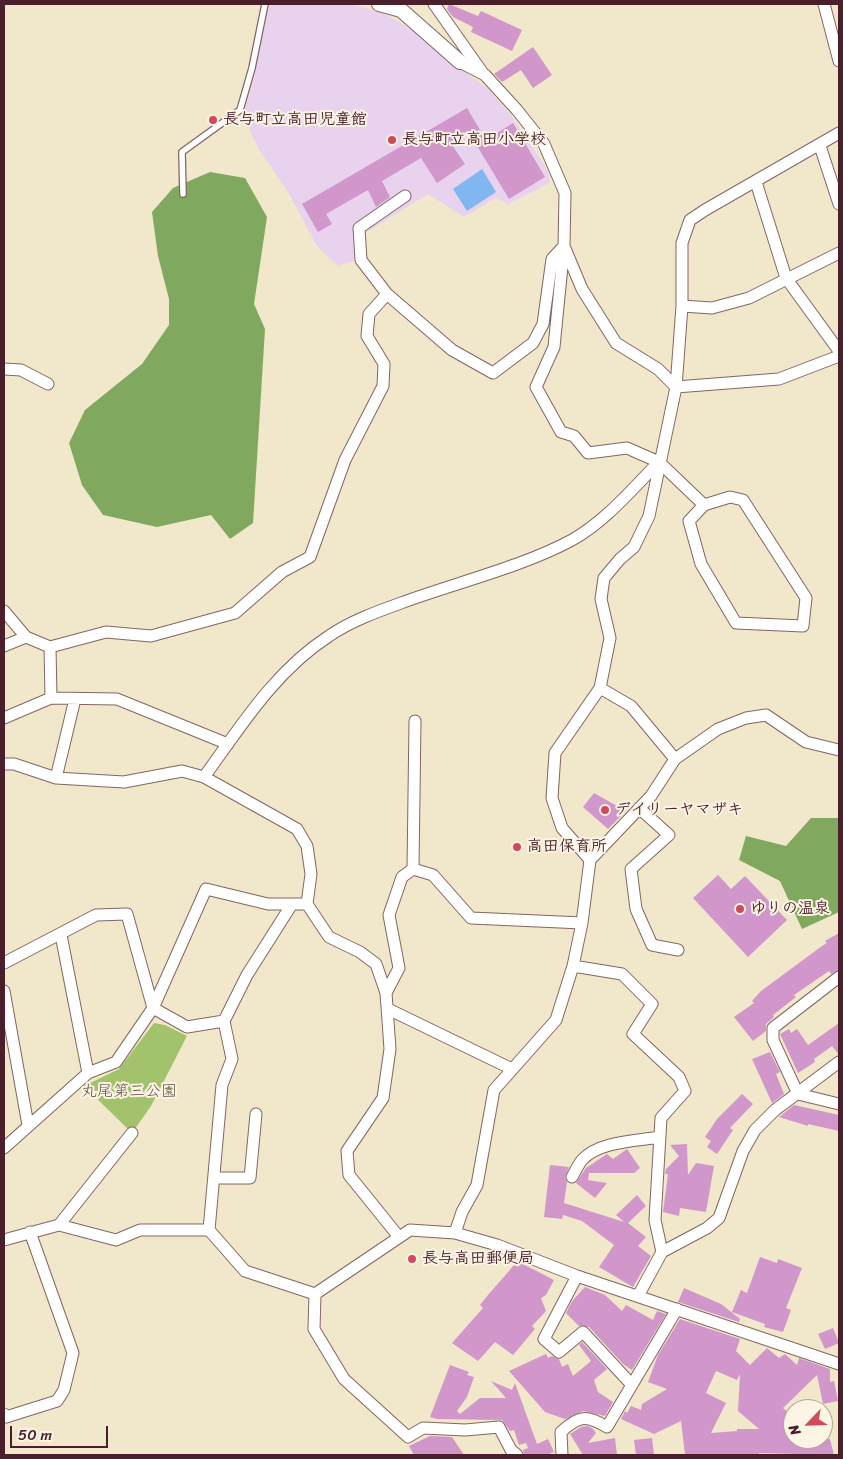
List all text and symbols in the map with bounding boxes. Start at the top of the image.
place label: 長与町立高田児童館 [223,110,367,130]
marker: 長与町立高田児童館 [207,114,219,126]
place label: 長与町立高田小学校 [402,130,546,150]
marker: 長与町立高田小学校 [386,134,398,146]
place label: デイリーヤマザキ [615,800,743,820]
marker: デイリーヤマザキ [599,804,611,816]
place label: 高田保育所 [527,837,607,857]
marker: 高田保育所 [511,841,523,853]
place label: ゆりの温泉 [750,899,830,919]
marker: ゆりの温泉 [734,903,746,915]
park label: 丸尾第三公園 [81,1082,177,1102]
place label: 長与高田郵便局 [422,1249,534,1269]
marker: 長与高田郵便局 [406,1253,418,1265]
north arrow [783,1399,833,1449]
scale bar [12,1416,110,1448]
text: N [781,1420,808,1439]
text: 50 m [18,1422,52,1448]

